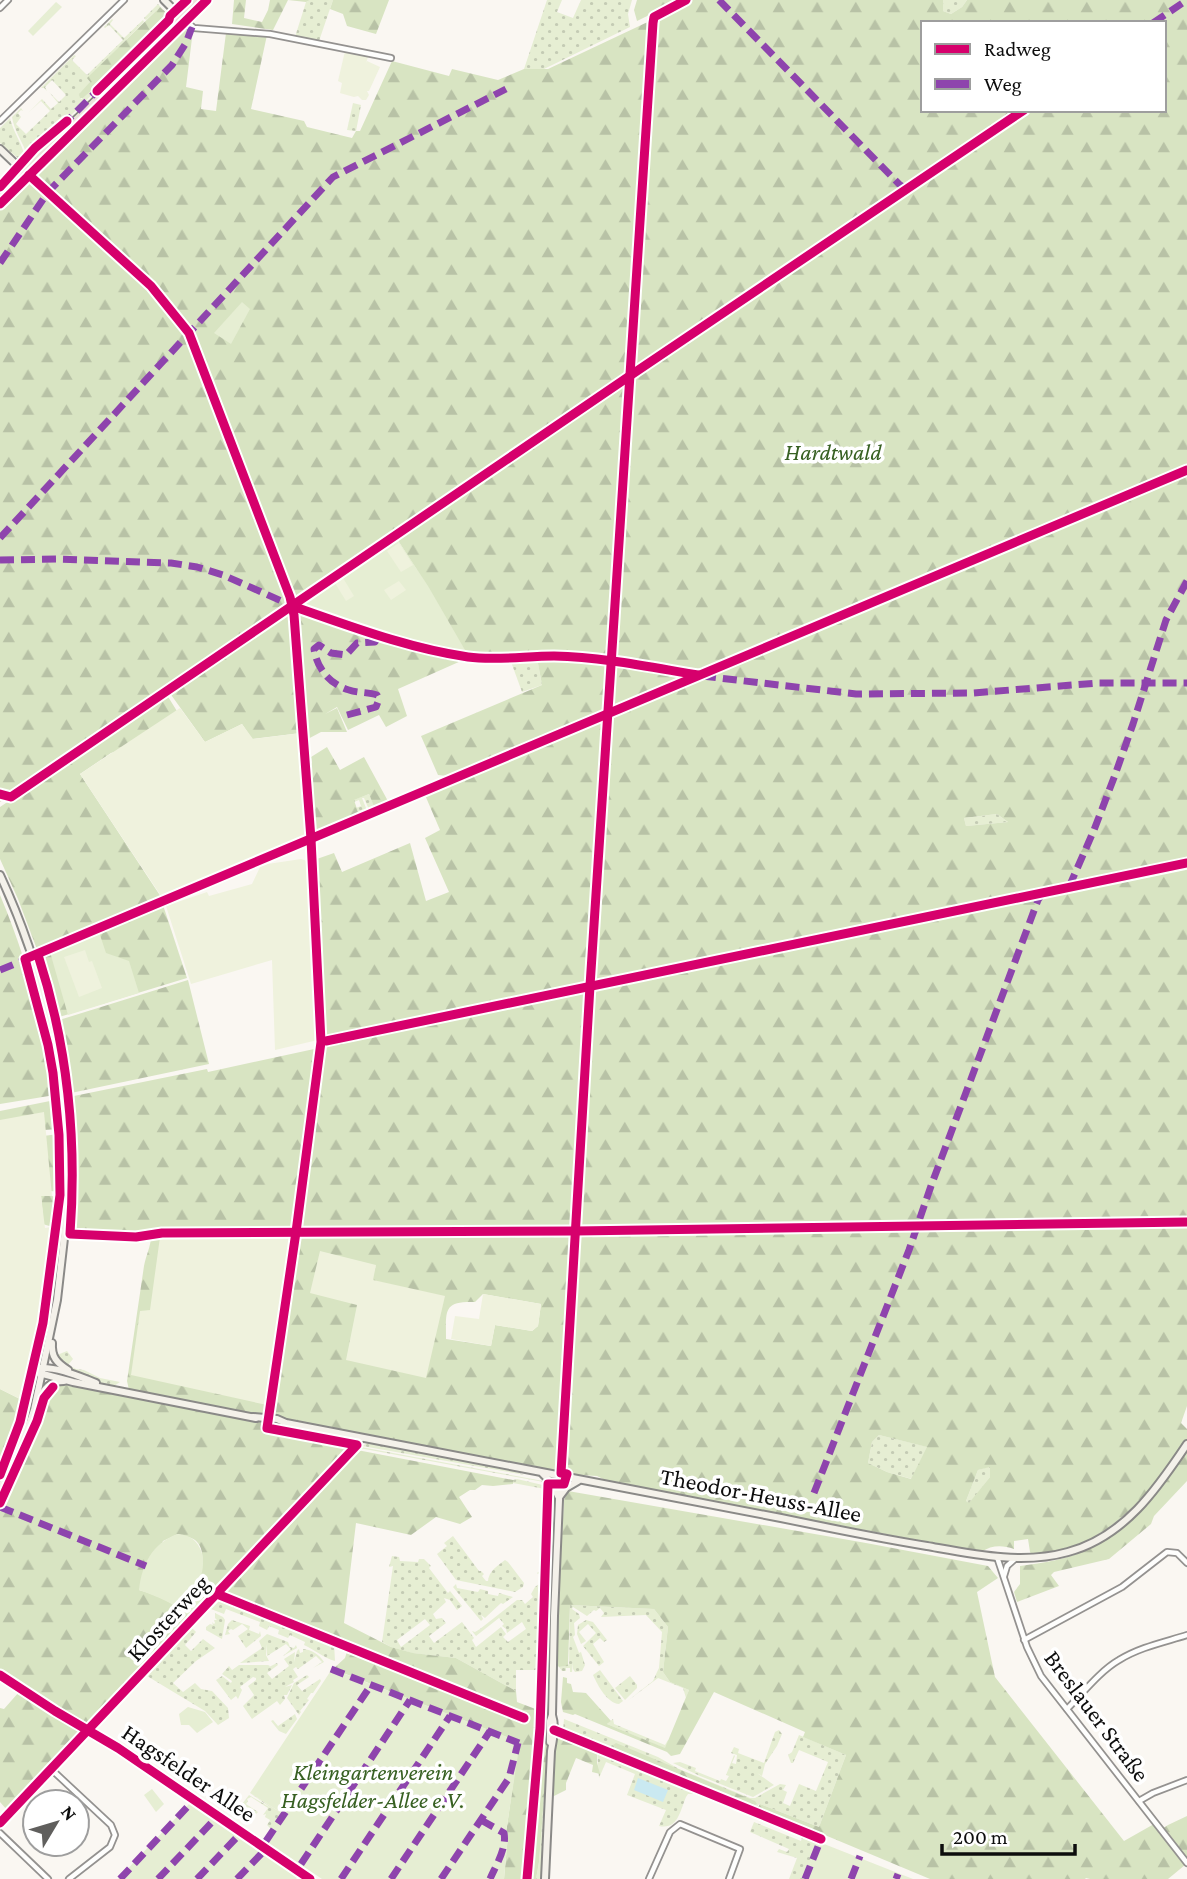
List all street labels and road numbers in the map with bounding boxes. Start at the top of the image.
street label: Theodor-Heuss-Allee [658,1462,864,1527]
street label: Klosterweg [121,1569,215,1666]
street label: Breslauer Straße [1039,1645,1155,1787]
street label: Hagsfelder Allee [117,1718,261,1827]

